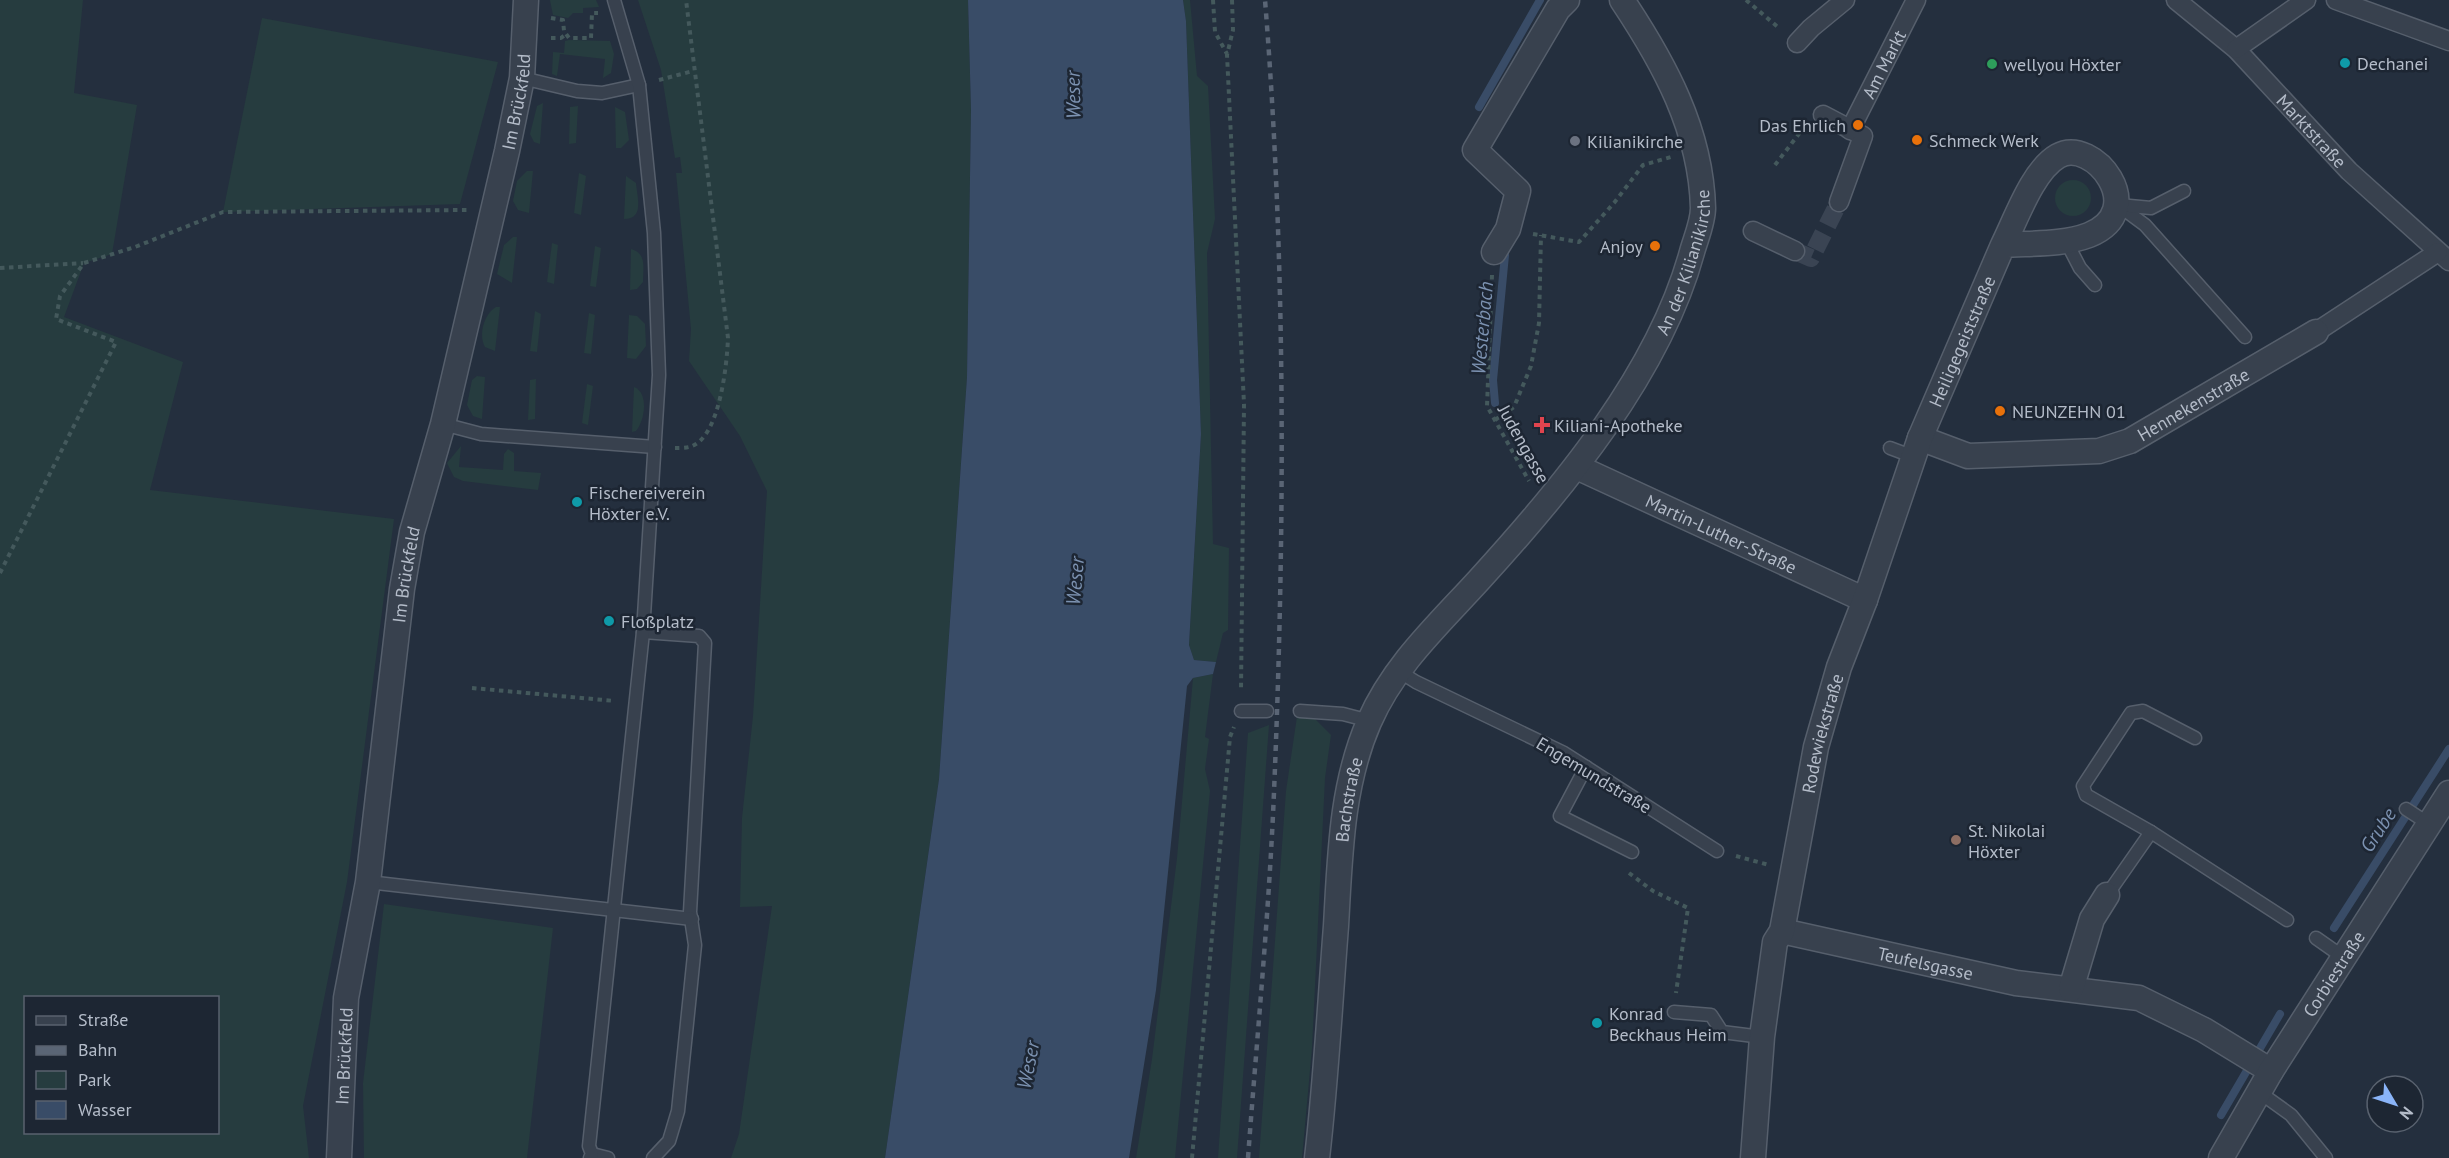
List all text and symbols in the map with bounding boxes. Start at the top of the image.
street label: Am Markt [1856,26,1911,102]
place label: Dechanei [2357,52,2428,75]
street label: Im Brückfeld [496,53,535,152]
place label: wellyou Höxter [2004,53,2121,76]
marker: Dechanei [2338,56,2352,70]
marker: wellyou Höxter [1985,57,1999,71]
water label: Weser [1060,69,1086,119]
street label: Marktstraße [2272,89,2352,173]
place label: Das Ehrlich [1759,114,1846,137]
marker: Das Ehrlich [1851,118,1865,132]
place label: Schmeck Werk [1929,129,2039,152]
place label: Kilianikirche [1587,130,1683,153]
marker: Schmeck Werk [1910,133,1924,147]
marker: Kilianikirche [1568,134,1582,148]
street label: An der Kilianikirche [1650,189,1715,338]
place label: Anjoy [1600,235,1644,258]
marker: Anjoy [1648,239,1662,253]
street label: Heiligegeiststraße [1923,272,2000,410]
water label: Westerbach [1465,280,1499,376]
street label: Hennekenstraße [2133,362,2253,446]
street label: Judengasse [1492,400,1555,487]
place label: NEUNZEHN 01 [2012,400,2126,423]
marker: NEUNZEHN 01 [1993,404,2007,418]
place label: Kiliani-Apotheke [1554,414,1683,437]
marker: Kiliani-Apotheke [1535,418,1549,432]
place label: Fischereiverein Höxter e.V. [589,481,705,525]
street label: Martin-Luther-Straße [1642,489,1801,578]
marker: Fischereiverein Höxter e.V. [570,495,584,509]
street label: Im Brückfeld [387,523,425,624]
water label: Weser [1060,554,1090,606]
place label: Floßplatz [621,610,694,633]
marker: Floßplatz [602,614,616,628]
street label: Rodewiekstraße [1796,671,1848,795]
street label: Engemundstraße [1532,731,1656,819]
street label: Bachstraße [1330,754,1367,843]
water label: Grube [2354,802,2402,857]
place label: St. Nikolai Höxter [1968,819,2045,863]
marker: St. Nikolai Höxter [1949,833,1963,847]
street label: Corbiestraße [2297,926,2369,1021]
street label: Teufelsgasse [1876,941,1975,985]
legend [24,996,219,1134]
place label: Konrad Beckhaus Heim [1609,1002,1727,1046]
street label: Im Brückfeld [330,1007,357,1105]
text: Straße [78,1008,129,1031]
marker: Konrad Beckhaus Heim [1590,1016,1604,1030]
water label: Weser [1011,1037,1046,1091]
text: Bahn [78,1038,117,1061]
text: Park [78,1068,111,1091]
north arrow [2365,1074,2425,1134]
text: Wasser [78,1098,132,1121]
text: N [2396,1103,2418,1124]

